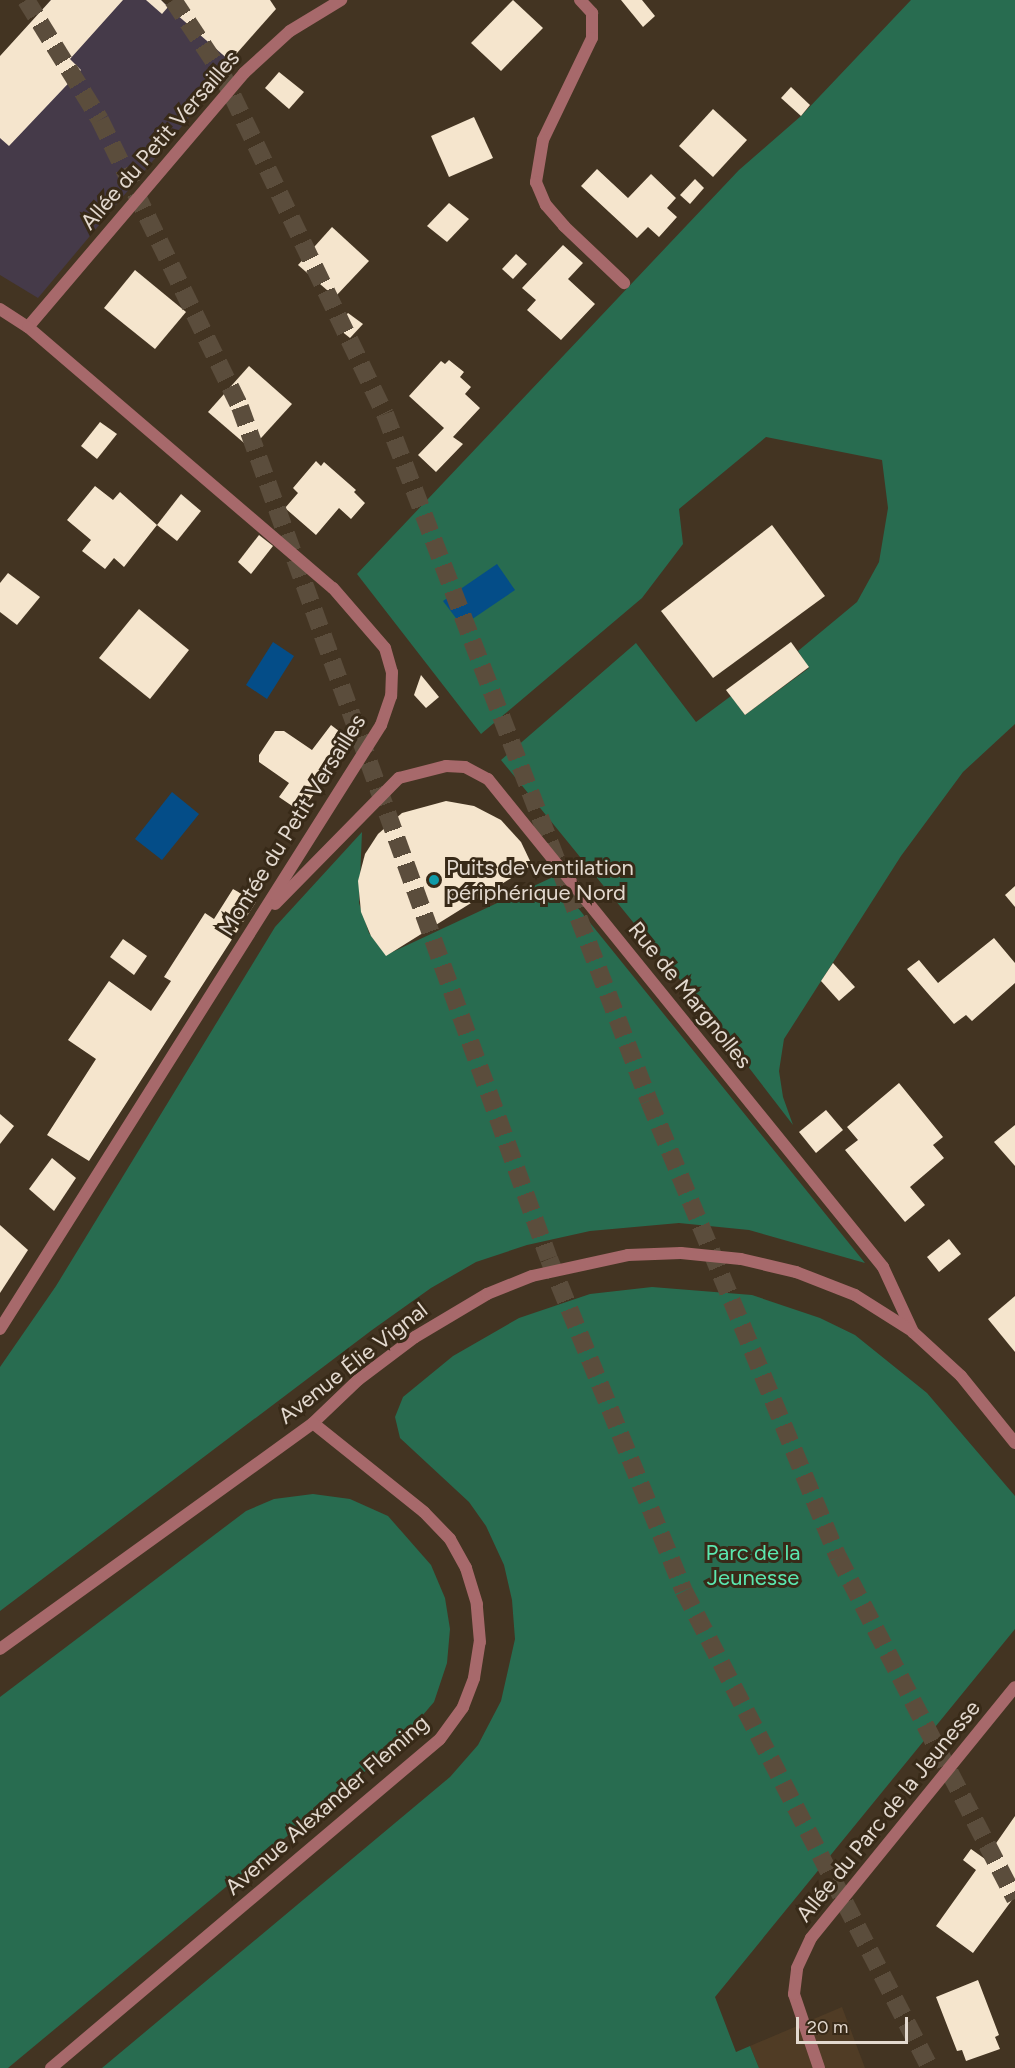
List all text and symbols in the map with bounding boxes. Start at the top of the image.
street label: Allée du Petit Versailles [75,45,245,235]
street label: Montée du Petit Versailles [213,709,371,941]
place label: Puits de ventilation périphérique Nord [446,854,634,906]
marker: Puits de ventilation périphérique Nord [427,873,441,887]
street label: Rue de Margnolles [623,916,757,1074]
street label: Avenue Élie Vignal [273,1297,433,1429]
park label: Parc de la Jeunesse [706,1539,800,1591]
street label: Allée du Parc de la Jeunesse [790,1695,986,1927]
street label: Avenue Alexander Fleming [220,1709,434,1901]
scale bar [799,2005,912,2043]
text: 20 m [807,2016,848,2038]

